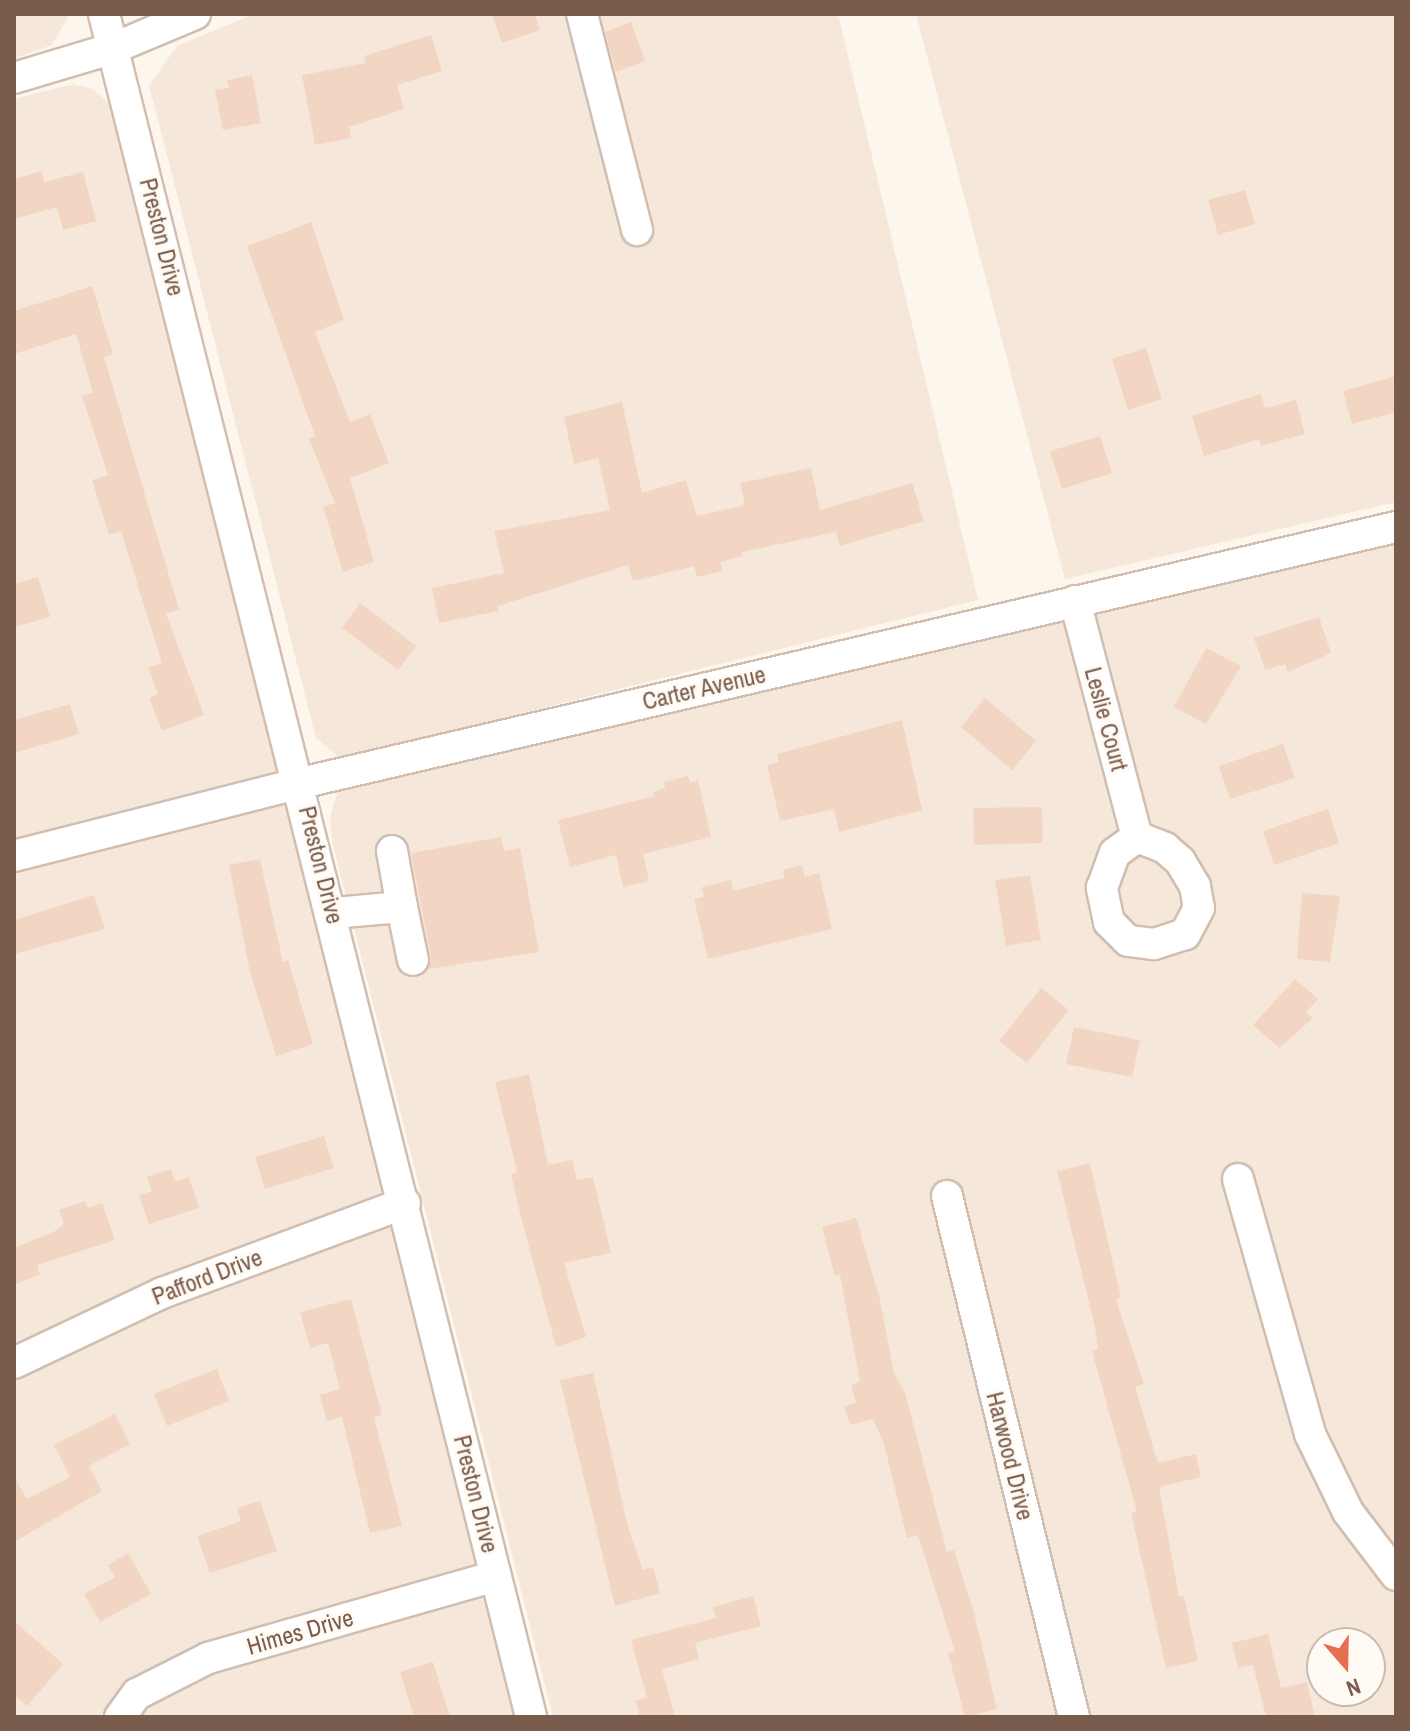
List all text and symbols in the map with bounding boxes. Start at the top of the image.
street label: Preston Drive [133,175,191,299]
street label: Carter Avenue [639,660,769,716]
street label: Leslie Court [1078,664,1134,774]
street label: Preston Drive [292,803,350,927]
street label: Pafford Drive [148,1243,266,1311]
street label: Harwood Drive [980,1389,1040,1523]
street label: Preston Drive [447,1432,505,1556]
street label: Himes Drive [243,1603,357,1661]
north arrow [1306,1627,1386,1707]
text: N [1342,1671,1365,1704]

